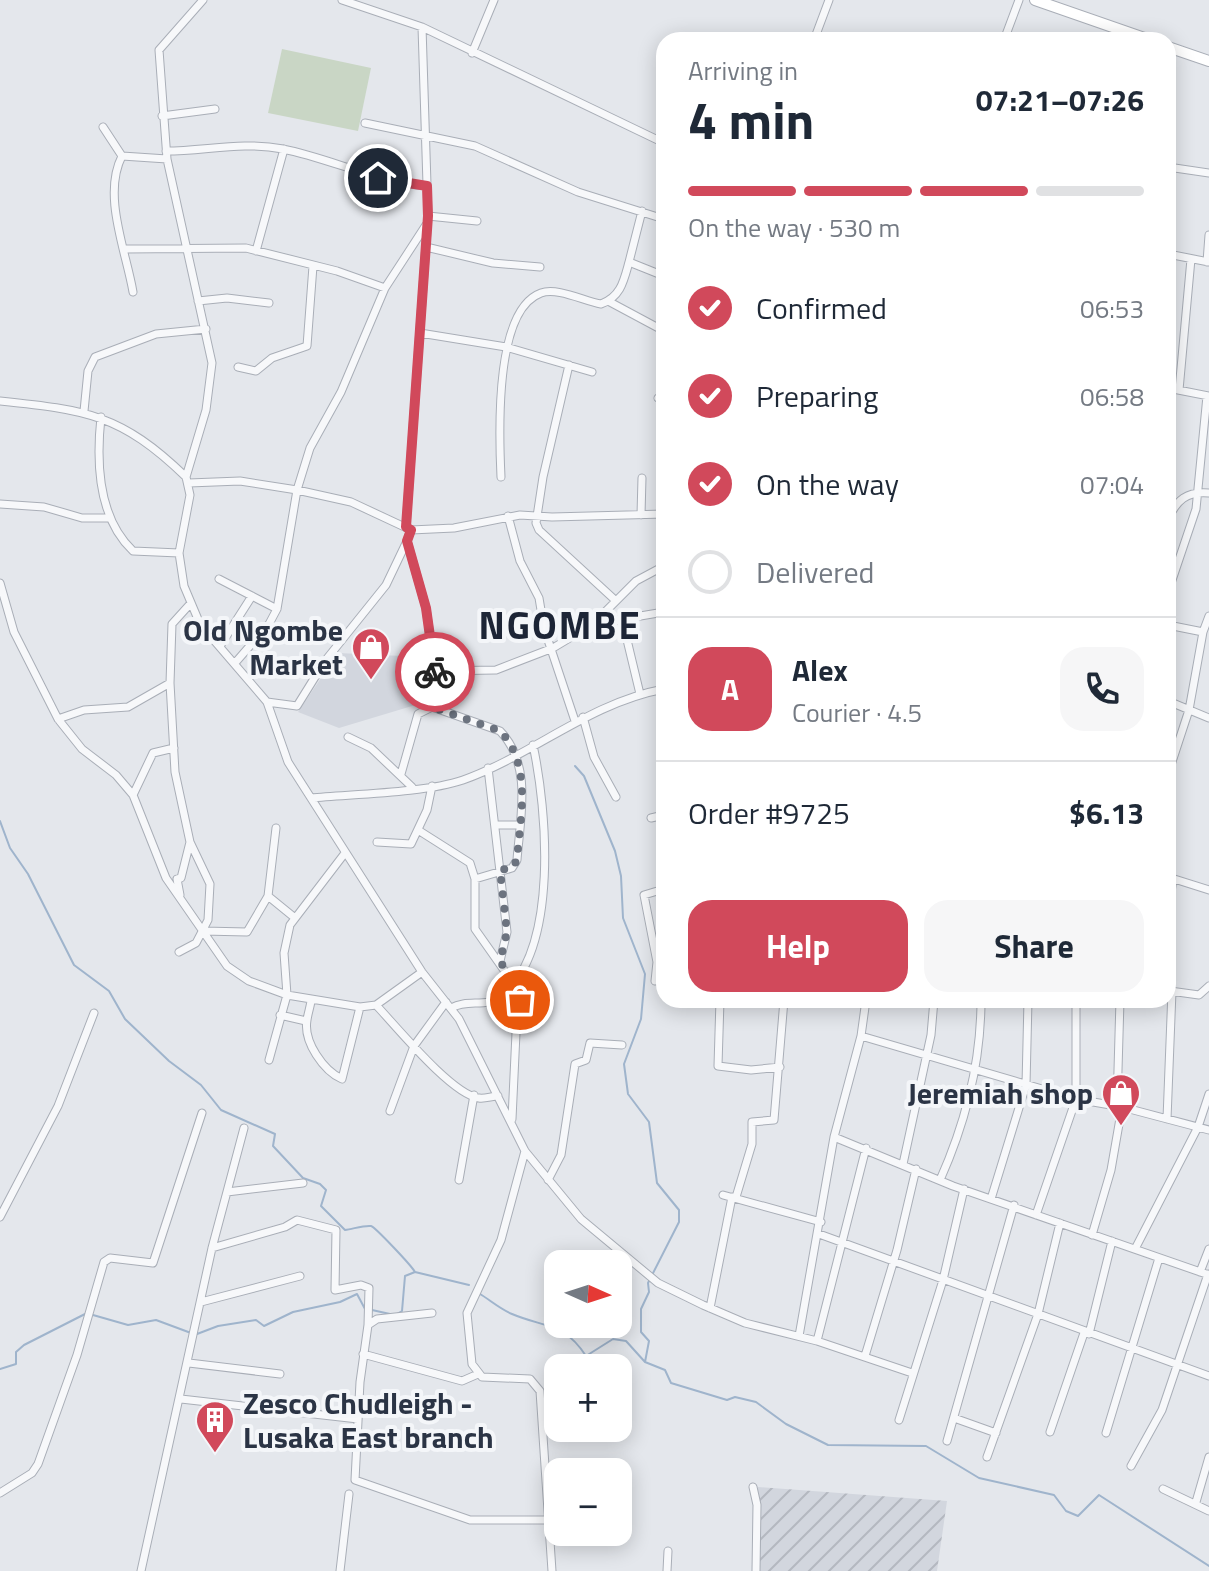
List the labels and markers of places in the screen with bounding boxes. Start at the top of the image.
pin [344,144,412,212]
place label: Old Ngombe Market [183,607,343,687]
shop icon: Old Ngombe Market [350,626,392,681]
pin [486,966,554,1034]
place label: Jeremiah shop [908,1070,1093,1116]
shop icon: Jeremiah shop [1100,1072,1142,1127]
place label: Zesco Chudleigh - Lusaka East branch [243,1380,494,1460]
building icon: Zesco Chudleigh - Lusaka East branch [194,1399,236,1454]

